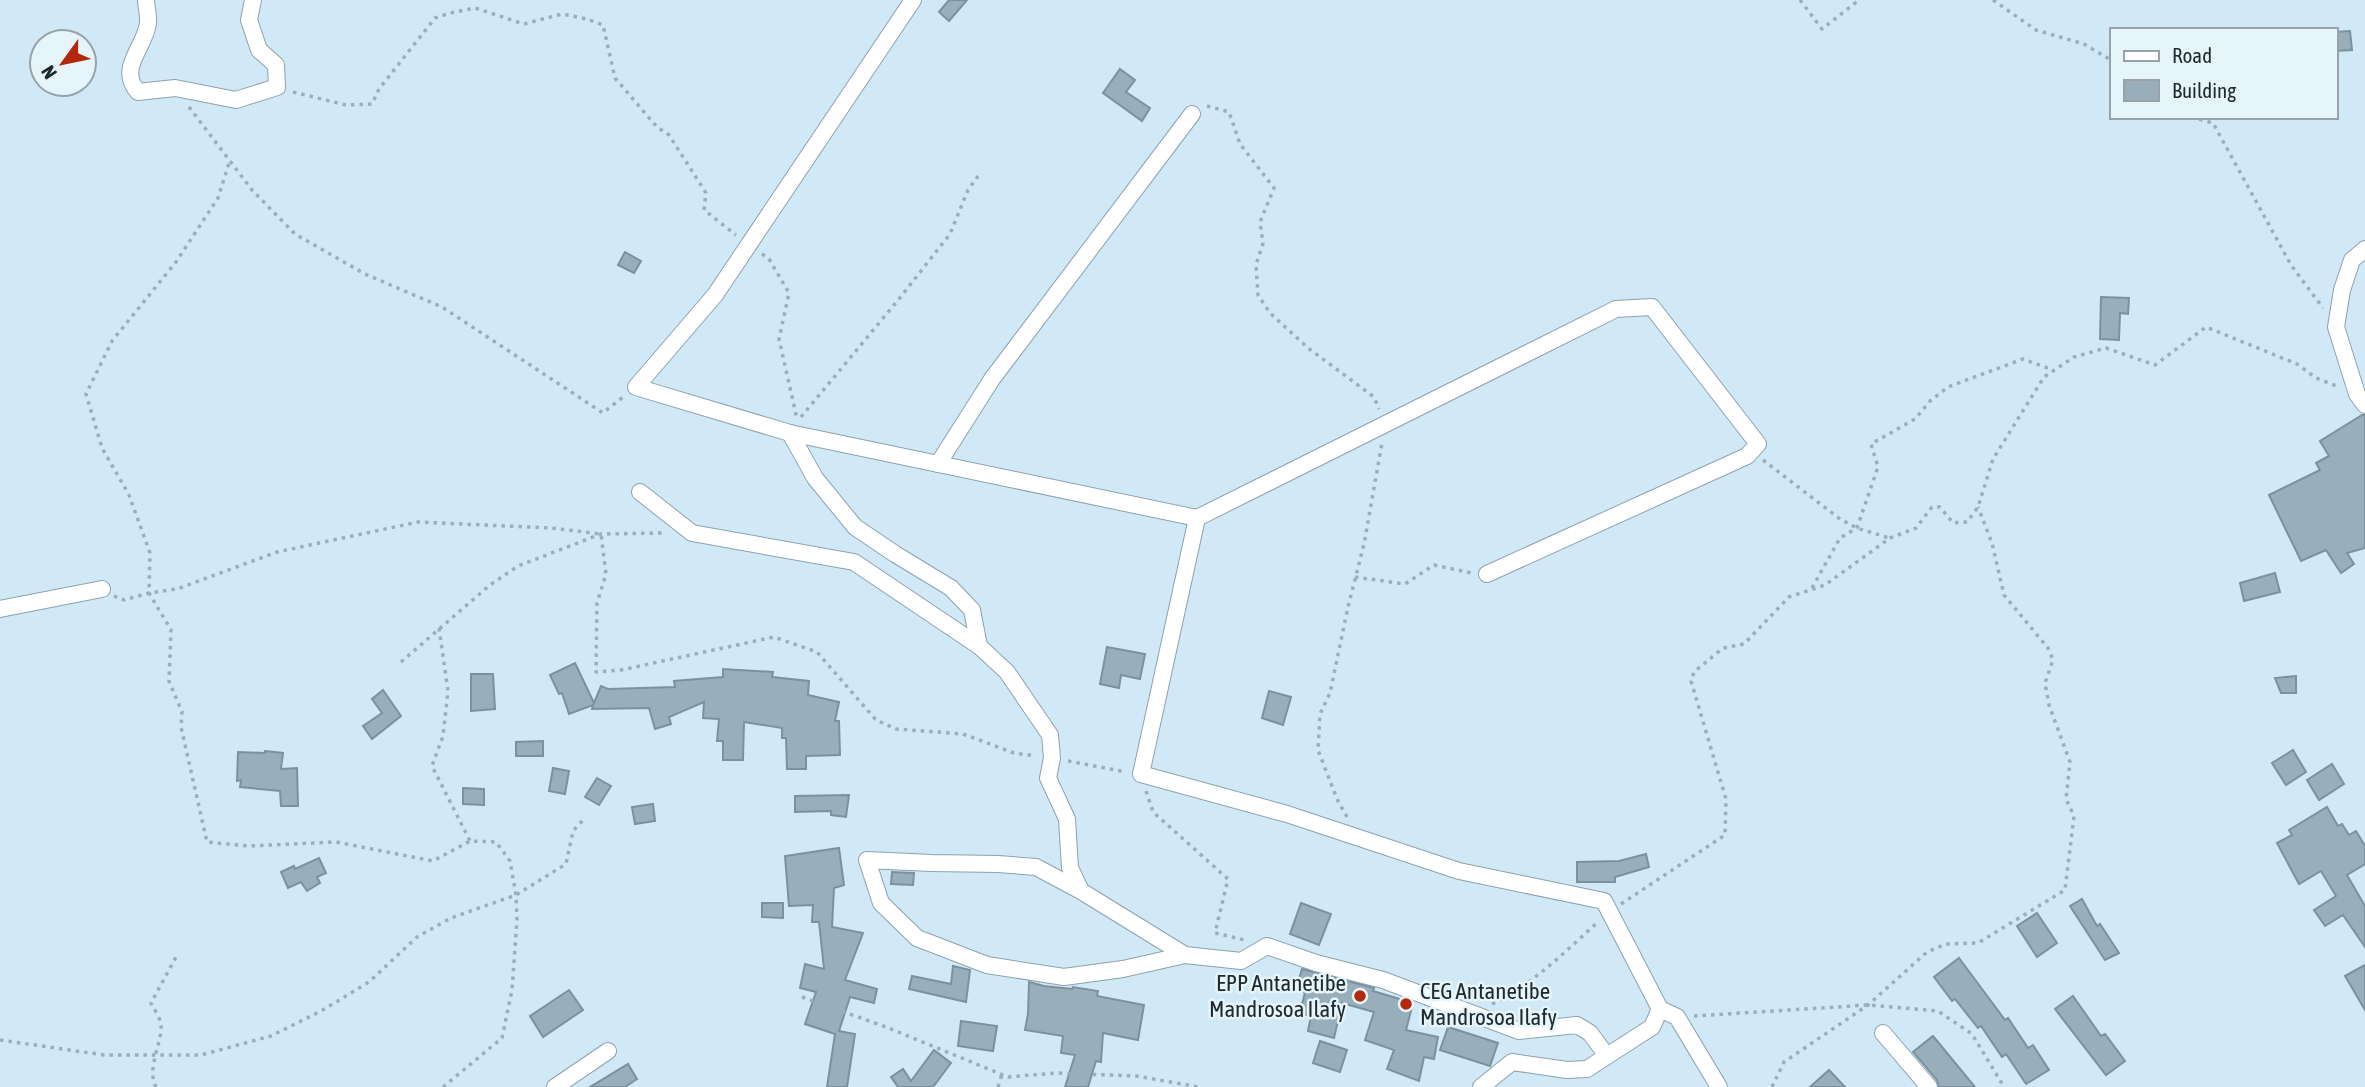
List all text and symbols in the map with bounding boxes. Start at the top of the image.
north arrow [28,28,98,98]
legend [2110,28,2337,119]
text: Road [2172,43,2212,67]
text: N [36,62,61,83]
text: Building [2172,78,2236,102]
place label: EPP Antanetibe Mandrosoa Ilafy [1209,970,1346,1022]
place label: CEG Antanetibe Mandrosoa Ilafy [1420,978,1557,1030]
marker: EPP Antanetibe Mandrosoa Ilafy [1352,988,1368,1004]
marker: CEG Antanetibe Mandrosoa Ilafy [1398,996,1414,1012]

